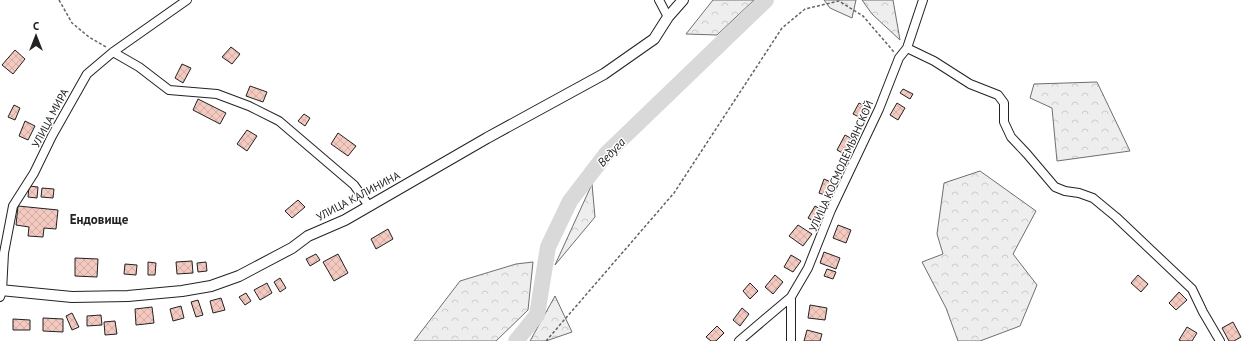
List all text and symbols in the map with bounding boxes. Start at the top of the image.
north arrow [16,16,56,56]
text: С [33,19,39,33]
street label: УЛИЦА МИРА [29,86,72,150]
street label: УЛИЦА КОСМОДЕМЬЯНСКОЙ [806,98,876,234]
water label: Ведуга [594,134,628,170]
street label: УЛИЦА КАЛИНИНА [314,168,403,224]
district label: Ендовище [70,211,129,228]

